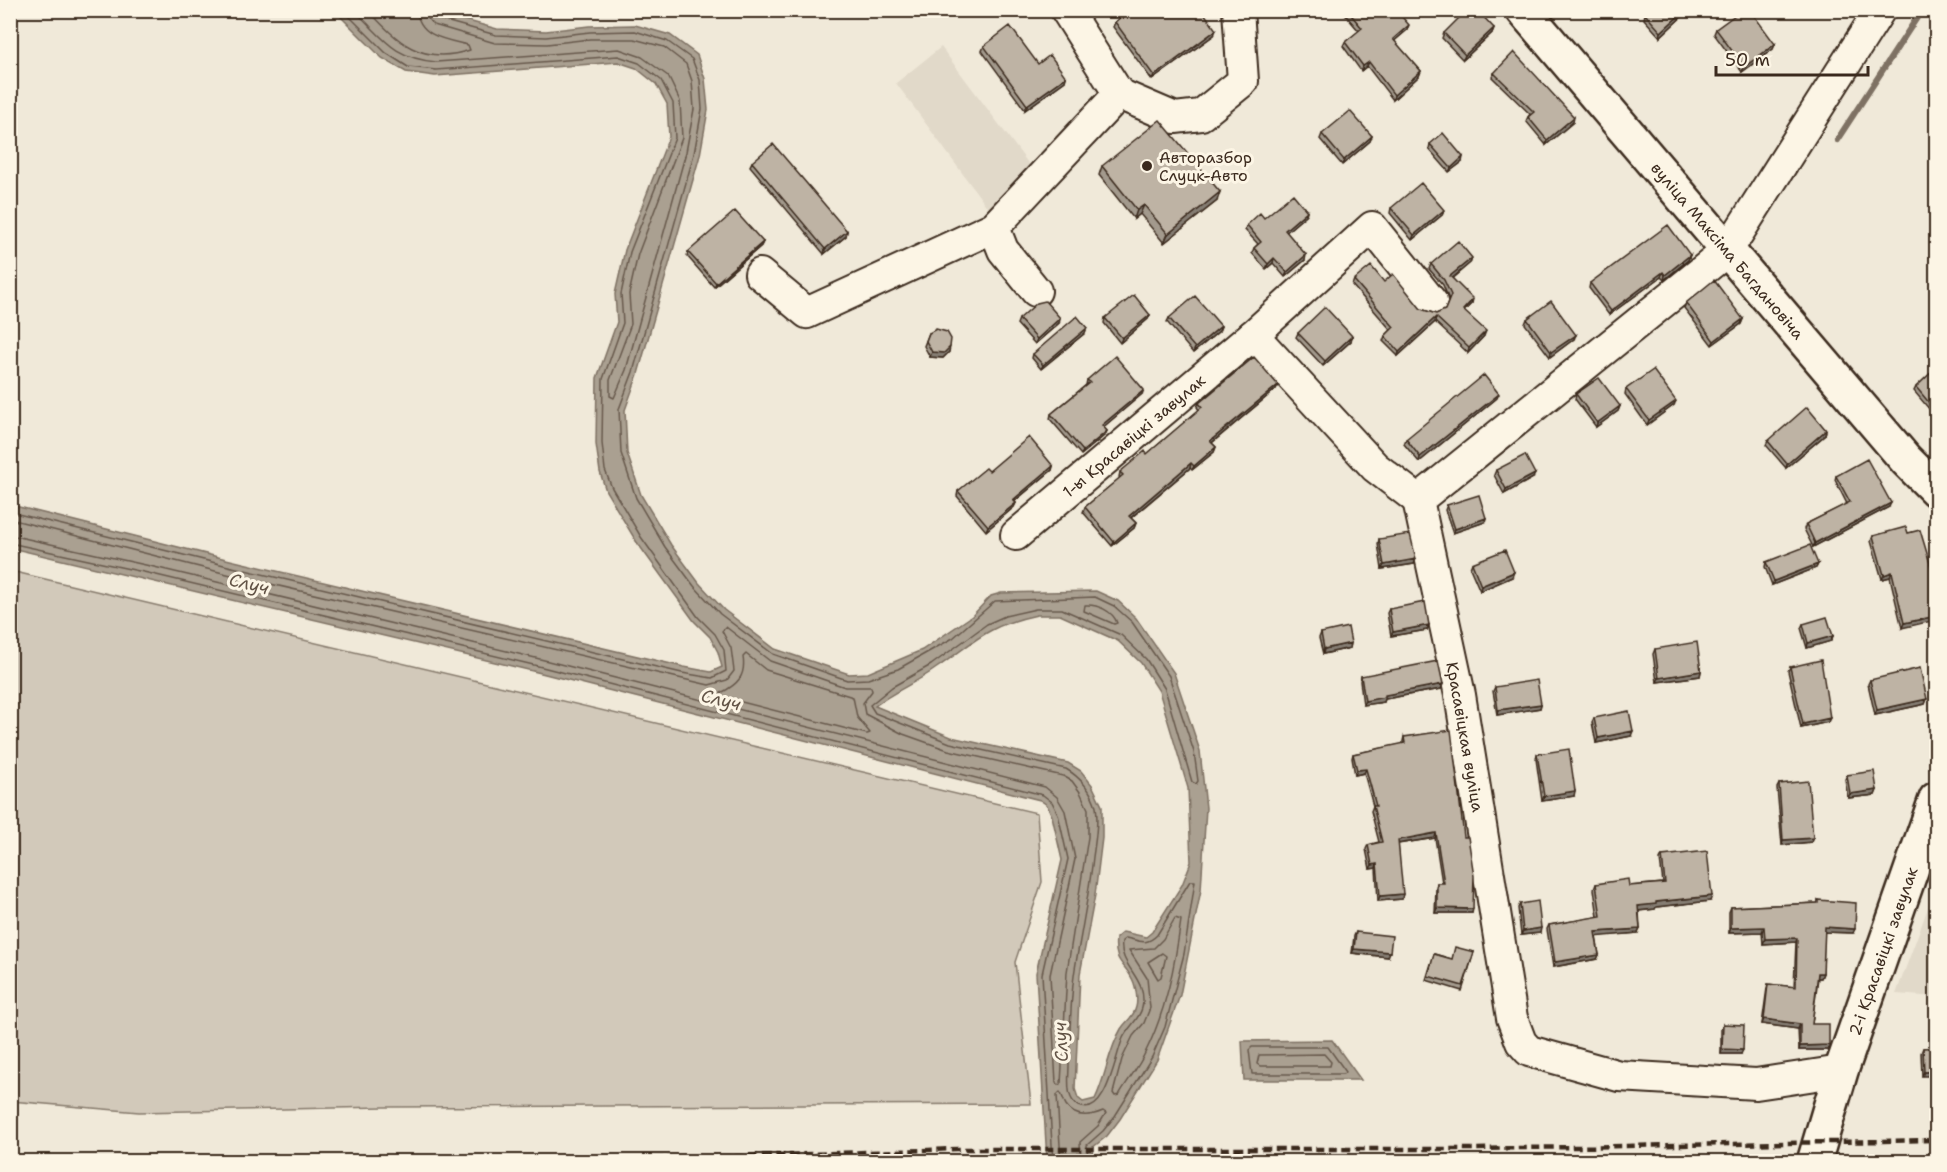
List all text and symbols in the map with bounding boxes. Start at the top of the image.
scale bar [1716,39,1868,77]
text: 50 m [1725,48,1770,72]
place label: Авторазбор Слуцк-Авто [1159,147,1252,186]
street label: вуліца Максіма Багдановіча [1646,158,1809,344]
marker: Авторазбор Слуцк-Авто [1140,159,1154,173]
street label: 1-ы Красавіцкі завулак [1058,369,1210,502]
water label: Случ [227,567,272,601]
street label: Красавіцкая вуліца [1441,660,1489,814]
water label: Случ [699,683,744,717]
street label: 2-і Красавіцкі завулак [1844,863,1922,1038]
water label: Случ [1048,1021,1074,1063]

